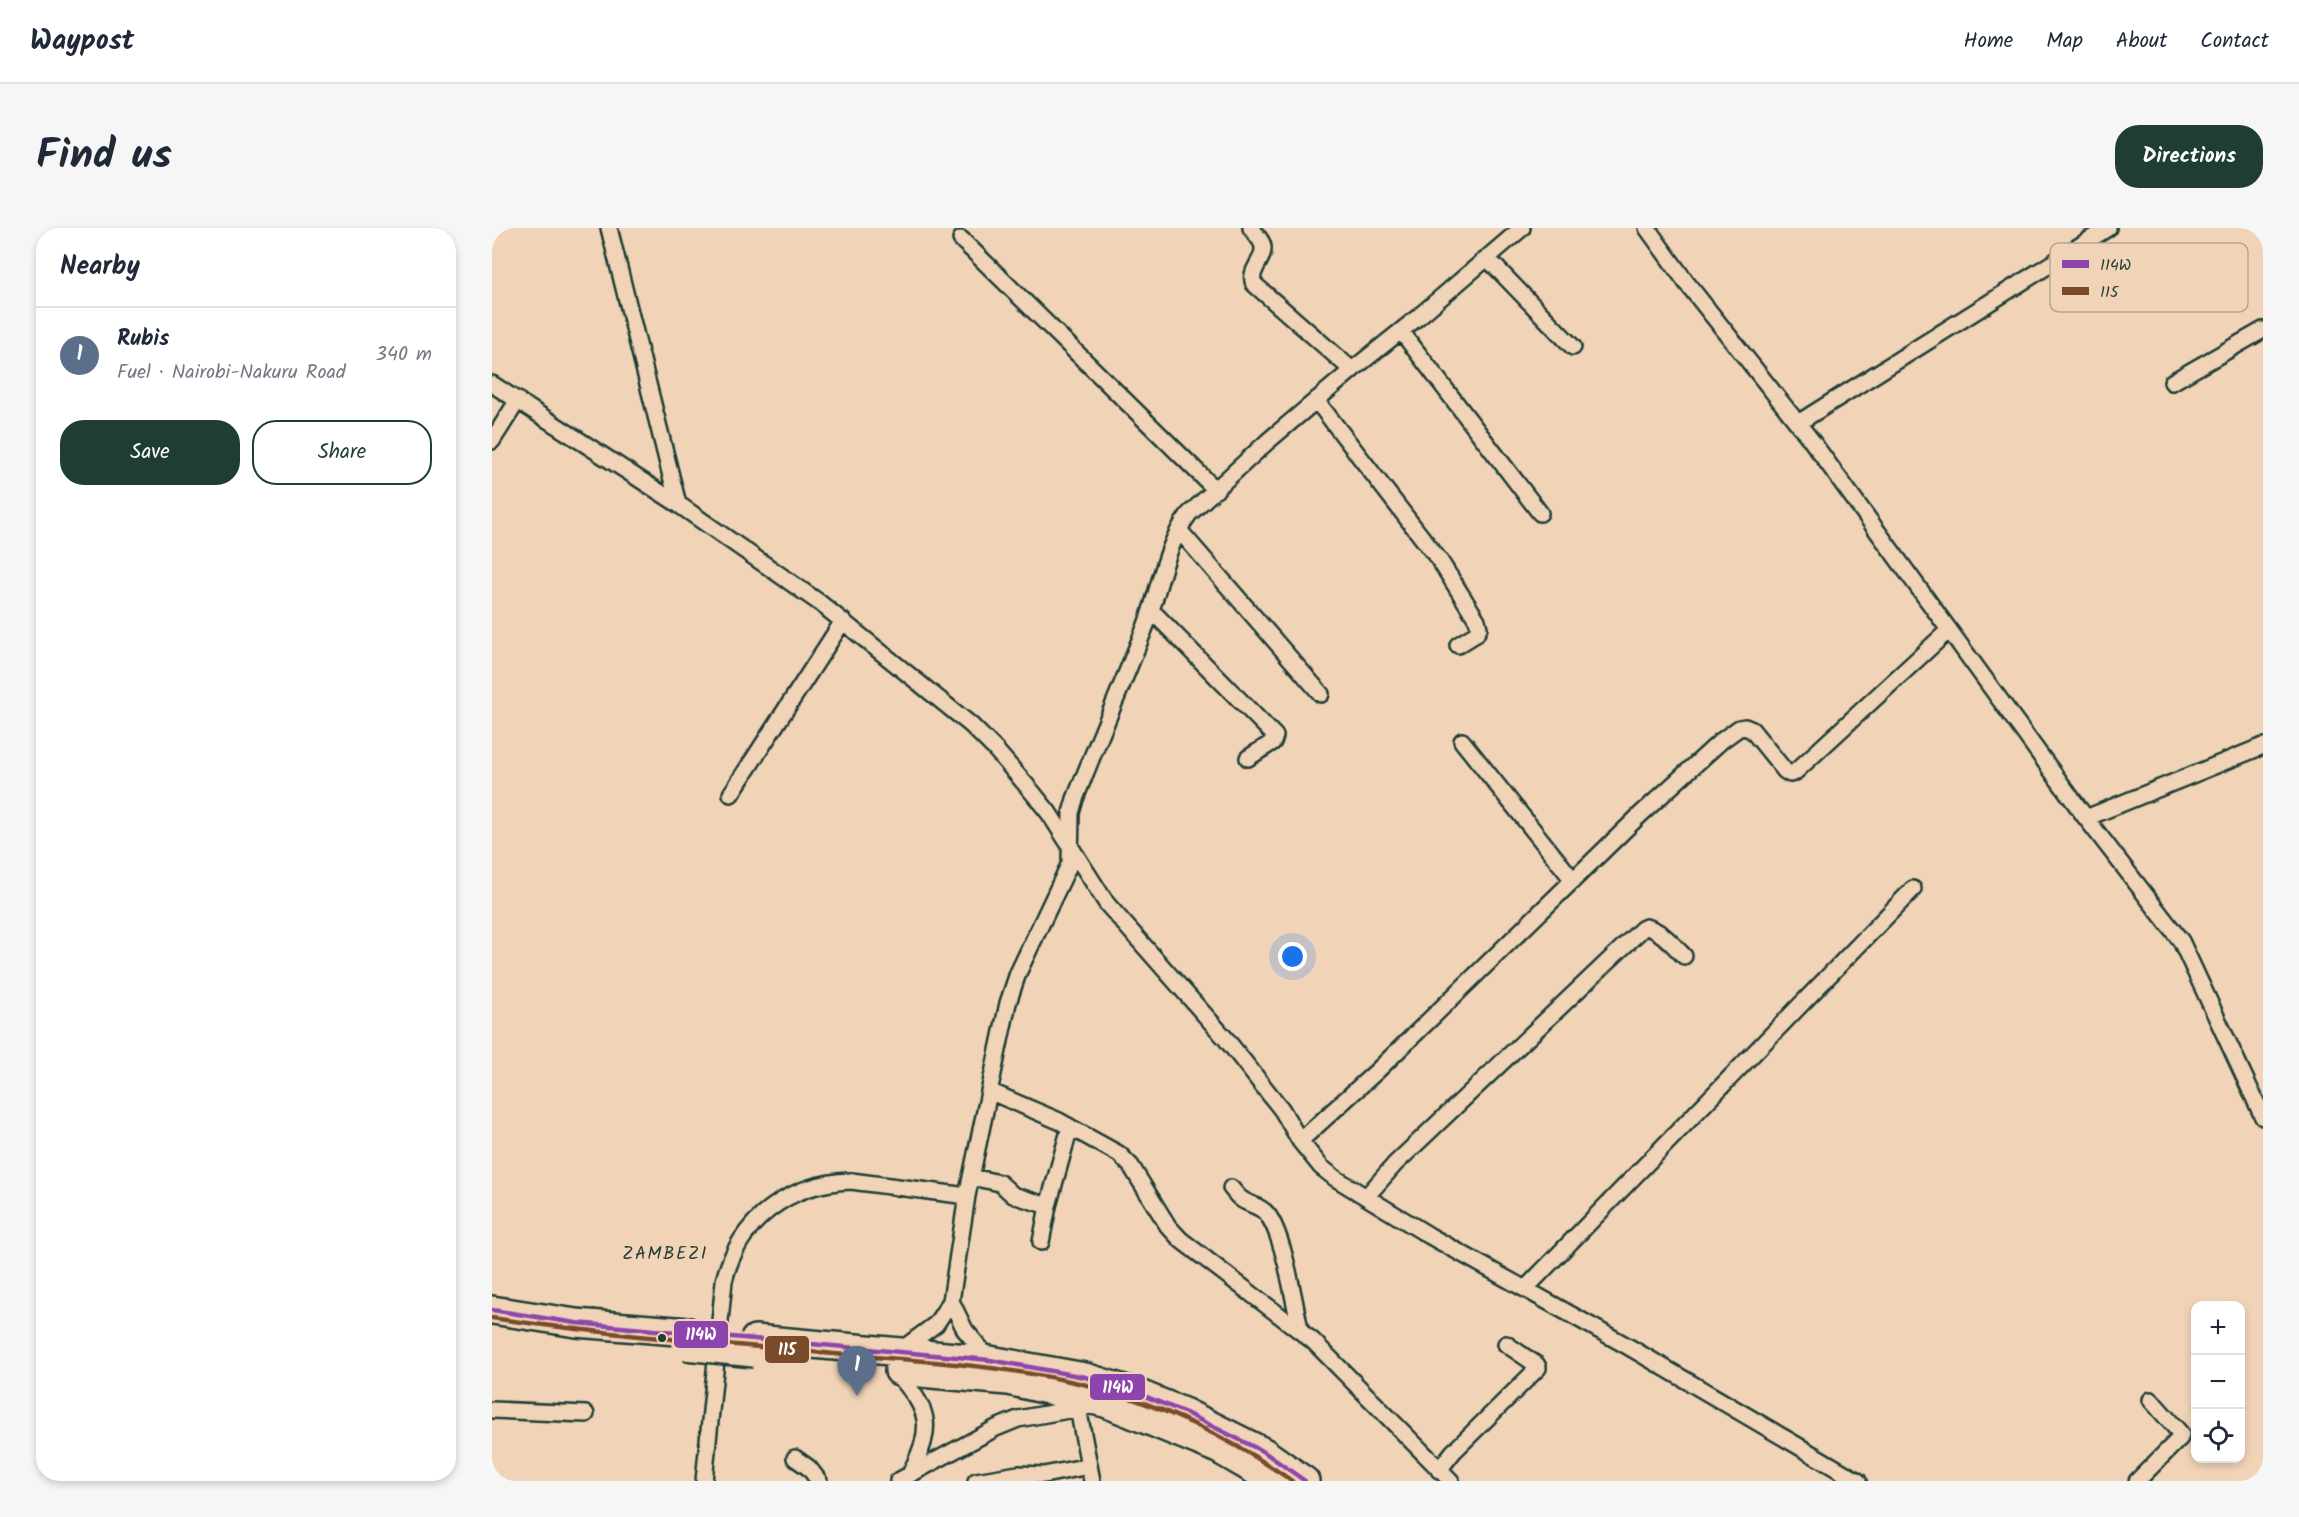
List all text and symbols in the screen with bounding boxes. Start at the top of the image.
text: Waypost [30,19,134,64]
text: Home [1964,25,2013,58]
text: Map [2046,25,2083,58]
text: About [2116,25,2167,58]
text: Contact [2200,25,2269,58]
text: Find us [36,123,172,190]
button: Directions [2115,125,2263,188]
legend [2050,243,2248,312]
text: Nearby [60,246,140,288]
text: 114W [2100,253,2131,278]
text: 115 [2100,280,2120,305]
text: Rubis [117,322,169,357]
text: 1 [76,339,83,371]
text: 340 m [376,339,432,371]
text: Fuel · Nairobi-Nakuru Road [117,357,346,389]
button: Save [60,420,240,485]
button: Share [252,420,432,485]
your location [1278,942,1307,971]
district label: ZAMBEZI [622,1240,708,1269]
map controls [2191,1301,2245,1463]
button: + [2191,1301,2245,1355]
line badge: 114W [673,1320,729,1349]
text: 114W [686,1323,716,1348]
unlabelled marker [656,1332,668,1344]
line badge: 115 [764,1335,810,1364]
text: 115 [778,1338,798,1363]
pin: 1 [838,1346,877,1396]
button: − [2191,1355,2245,1409]
line badge: 114W [1089,1373,1146,1401]
text: 114W [1103,1376,1133,1401]
button: locate [2191,1409,2245,1463]

